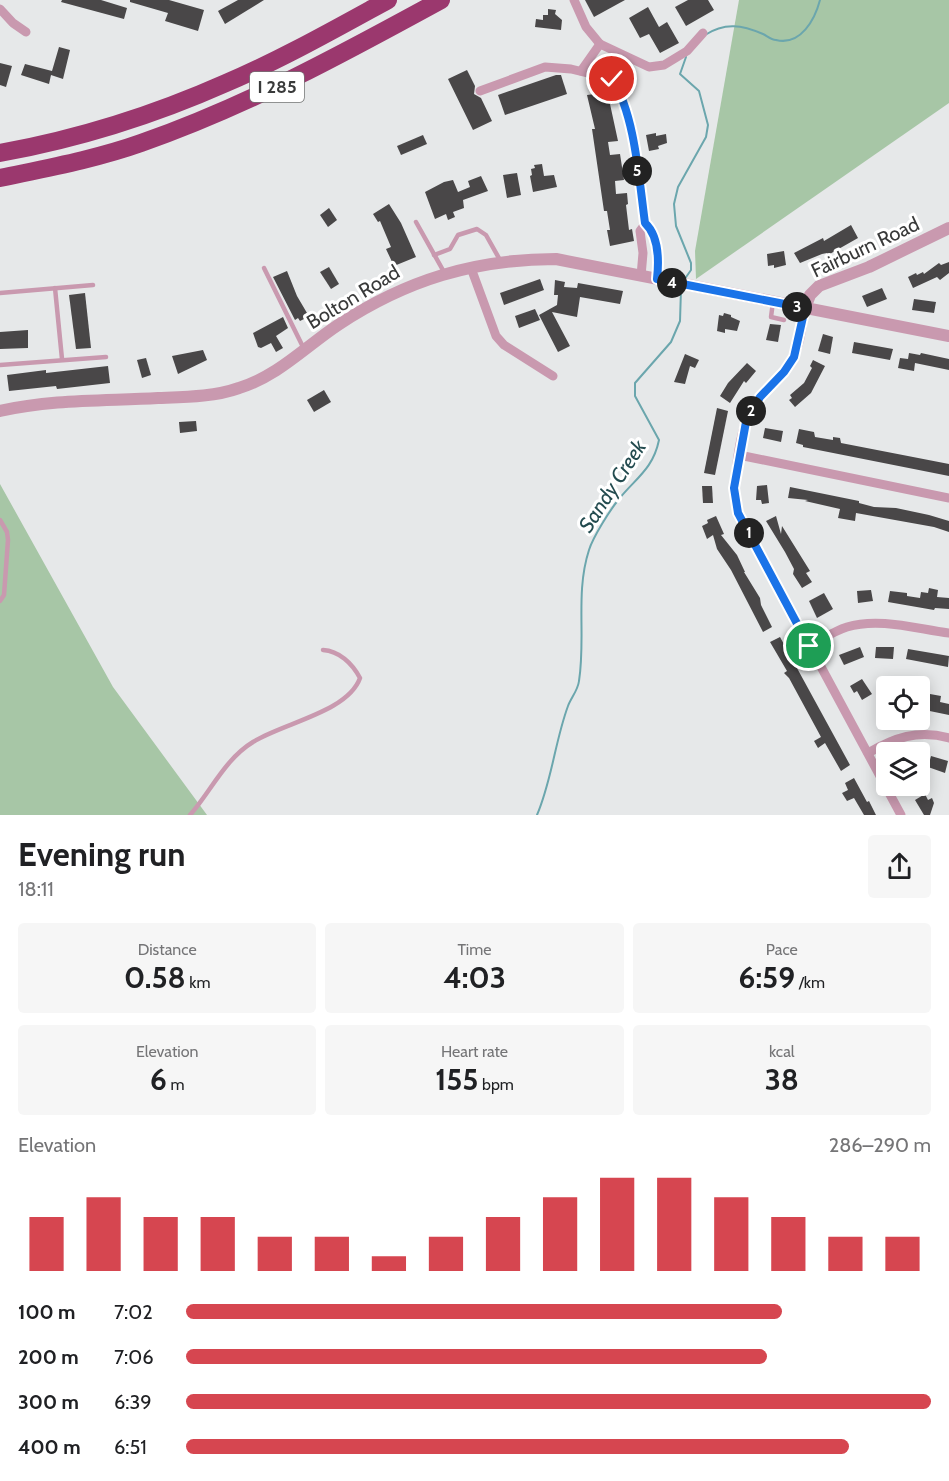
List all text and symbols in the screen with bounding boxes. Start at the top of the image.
pin [586,53,637,104]
icon: check [595,62,628,95]
road number: I 285 [250,72,304,102]
pin: 5 [622,156,652,186]
text: 5 [633,161,641,180]
street label: Fairburn Road [807,212,923,282]
street label: Bolton Road [302,260,404,334]
pin: 4 [657,268,687,298]
text: 4 [667,273,677,292]
pin: 3 [782,292,812,322]
text: 3 [793,297,801,316]
pin: 2 [736,396,766,426]
text: 2 [747,401,755,420]
water label: Sandy Creek [573,434,652,537]
pin: 1 [734,518,764,548]
text: 1 [746,523,752,542]
pin [783,620,834,671]
icon: arrive [792,629,825,662]
map controls [876,676,930,796]
button: locate [876,676,930,730]
button: layers [876,742,930,796]
text: Evening run [18,834,185,874]
button: share [868,835,931,898]
text: 18:11 [18,877,54,901]
text: Distance [138,940,197,959]
text: Time [457,940,491,959]
text: Pace [766,940,798,959]
text: 0.58 [124,959,186,996]
text: 4:03 [443,959,506,996]
text: 6:59 [739,959,795,996]
text: km [186,973,210,992]
text: /km [795,973,825,992]
text: Elevation [136,1042,198,1061]
text: Heart rate [441,1042,508,1061]
text: kcal [769,1042,795,1061]
text: 6 [150,1061,167,1098]
text: 155 [435,1061,478,1098]
text: 38 [765,1061,799,1098]
text: m [167,1075,184,1094]
text: bpm [478,1075,514,1094]
text: Elevation [18,1133,96,1157]
text: 286–290 m [829,1133,931,1157]
text: 100 m [18,1300,76,1324]
text: 7:02 [114,1300,153,1324]
text: 200 m [18,1345,79,1369]
text: 7:06 [114,1345,154,1369]
text: 300 m [18,1390,79,1414]
text: 6:39 [114,1390,152,1414]
text: 400 m [18,1435,81,1459]
text: 6:51 [114,1435,147,1459]

